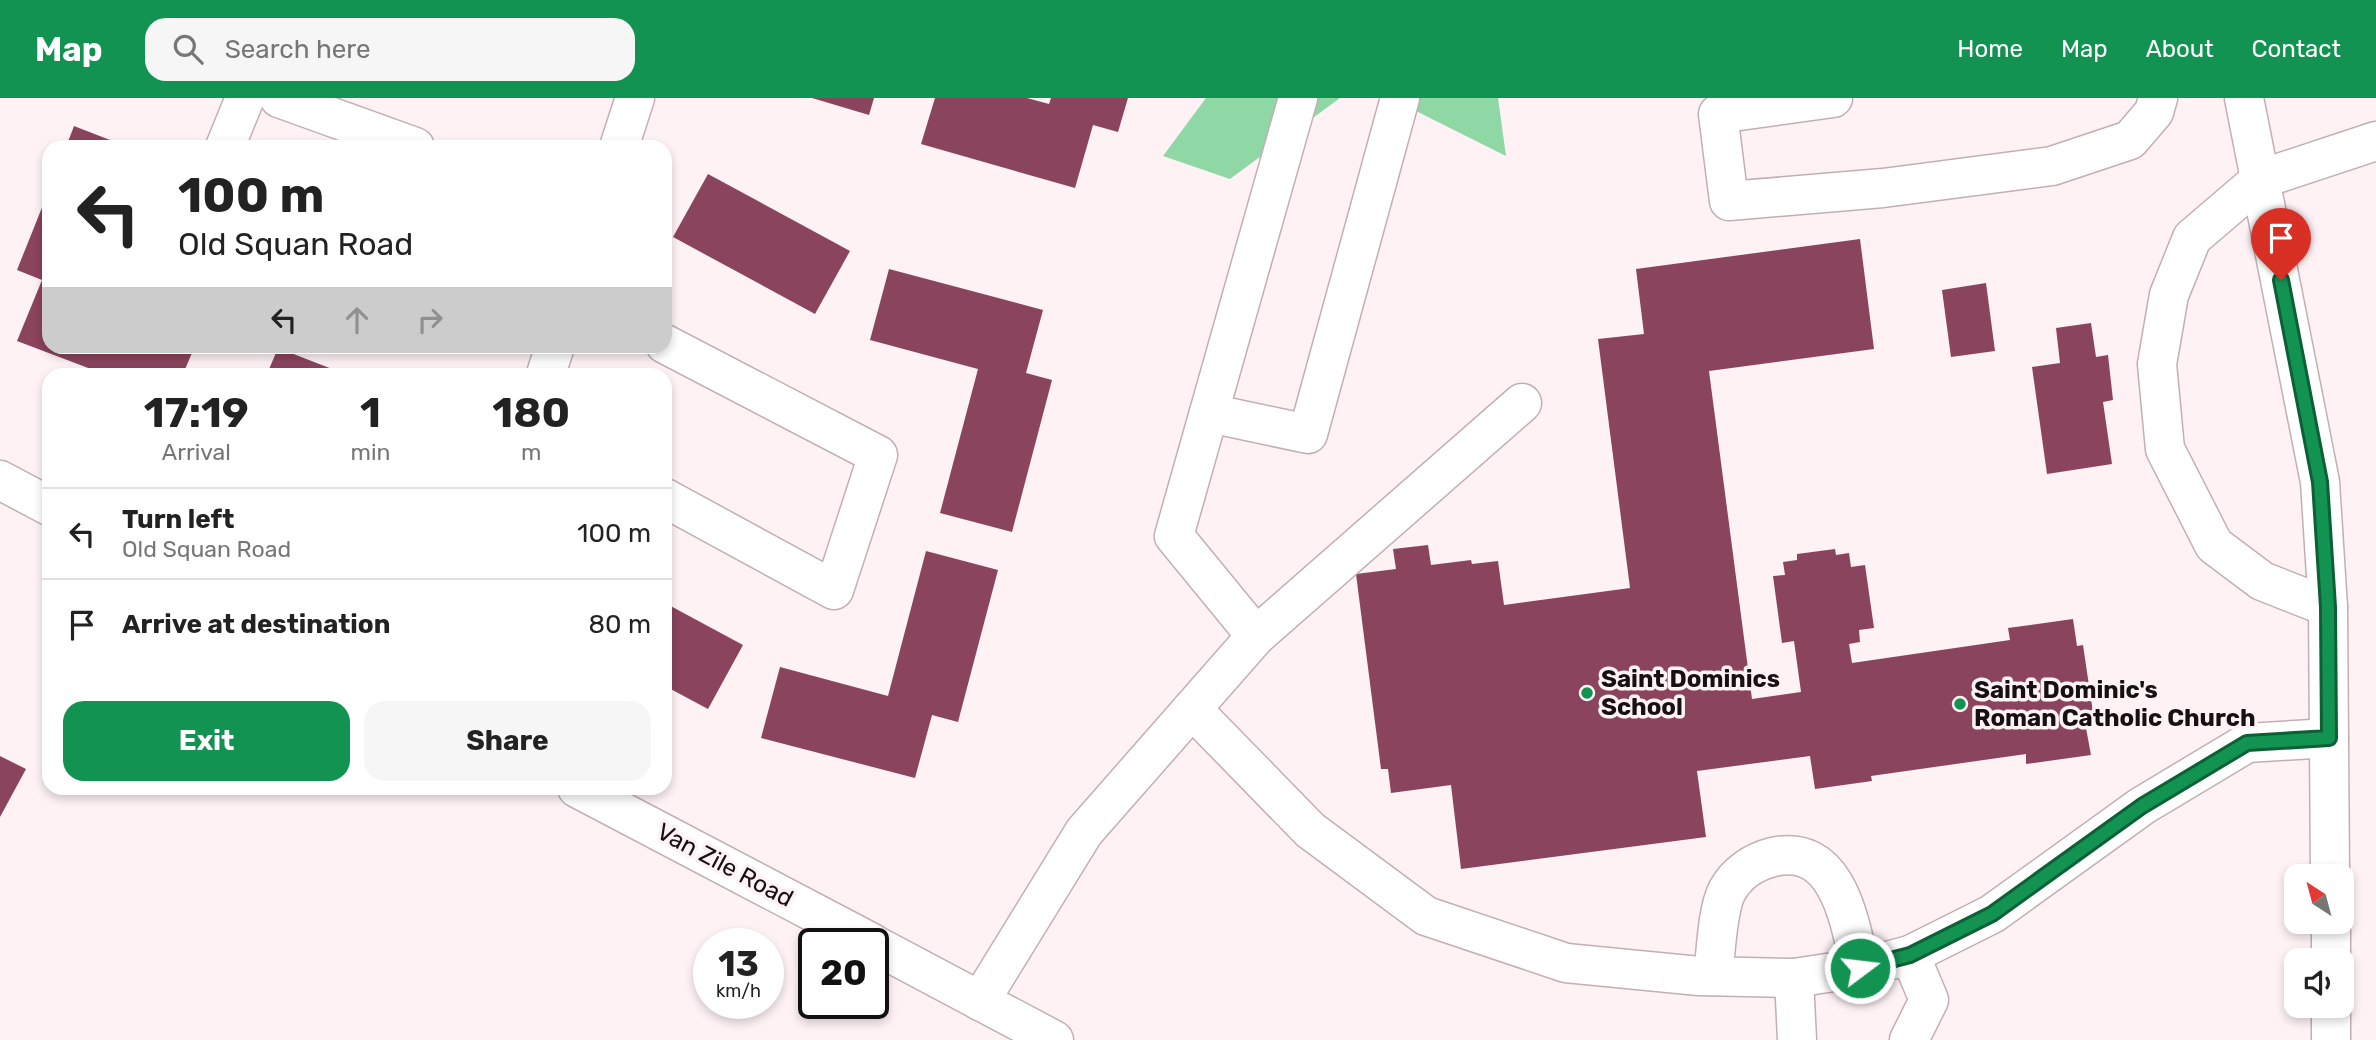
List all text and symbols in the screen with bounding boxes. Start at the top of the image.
search box [145,18,635,81]
text: Map [35,30,103,69]
icon: search [169,30,207,68]
text: Search here [225,34,370,65]
text: Home [1957,35,2023,63]
text: Map [2061,35,2108,63]
text: About [2146,35,2214,63]
text: Contact [2252,35,2341,63]
text: 100 m [178,166,324,224]
icon: left [63,168,154,259]
pin [2251,208,2311,280]
icon: arrive [2262,219,2300,257]
text: Old Squan Road [178,225,413,263]
icon: left [265,301,303,339]
icon: ahead [338,301,376,339]
icon: right [411,301,449,339]
text: 17:19 [144,388,249,438]
text: 1 [360,388,381,438]
text: 180 [492,388,570,438]
text: Arrival [162,438,231,466]
text: min [351,438,391,466]
text: m [521,438,541,466]
text: Turn left [122,504,234,535]
icon: left [63,515,101,553]
text: 100 m [577,518,651,549]
text: Old Squan Road [122,535,291,563]
icon: arrive [63,606,101,644]
text: Arrive at destination [122,609,390,640]
text: 80 m [588,609,651,640]
place label: Saint Dominics School [1601,665,1780,721]
place label: Saint Dominic's Roman Catholic Church [1974,676,2256,732]
marker: Saint Dominics School [1579,685,1595,701]
marker: Saint Dominic's Roman Catholic Church [1952,696,1968,712]
button: Exit [63,701,350,781]
button: Share [364,701,651,781]
street label: Van Zile Road [652,817,798,913]
north arrow [2284,864,2354,934]
map controls [2284,864,2354,1018]
speed limit sign: 20 [798,928,889,1019]
position arrow [1823,931,1897,1005]
text: 13 [718,943,759,985]
button: sound [2284,948,2354,1018]
text: km/h [716,980,761,1002]

